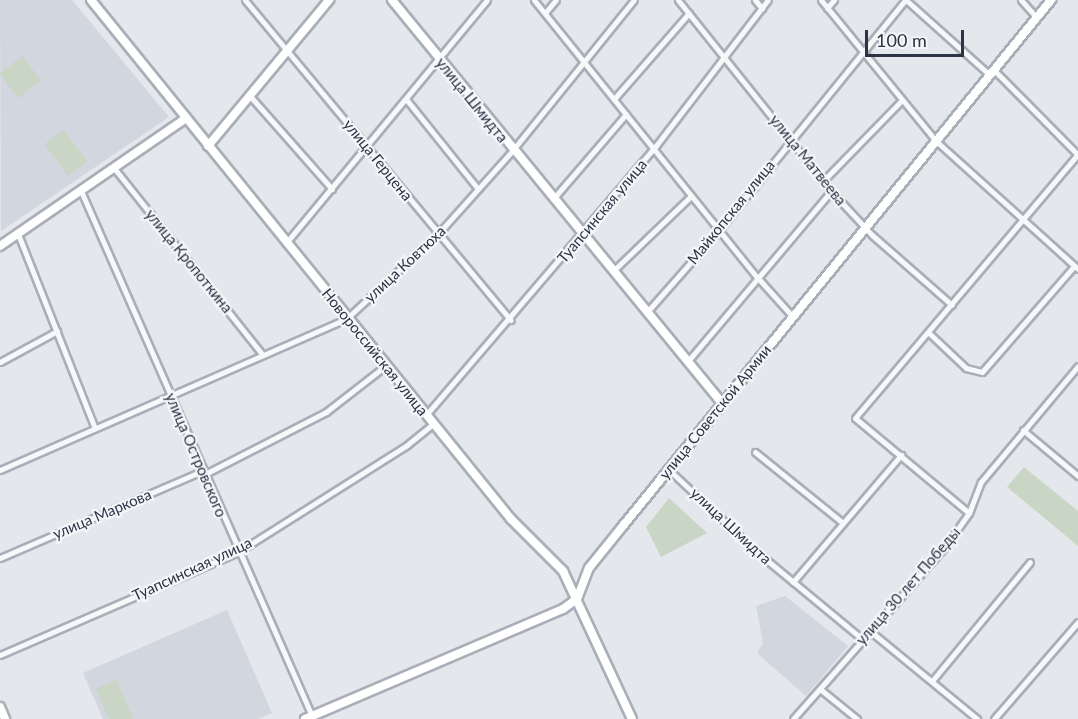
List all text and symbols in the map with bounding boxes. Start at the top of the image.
scale bar [868,18,967,56]
text: 100 m [876,29,927,51]
street label: улица Шмидта [432,54,512,146]
street label: улица Матвеева [766,111,850,209]
street label: улица Герцена [340,116,416,204]
street label: Туапсинская улица [553,155,651,267]
street label: Майкопская улица [683,156,779,268]
street label: улица Кропоткина [142,206,236,316]
street label: улица Ковтюха [361,222,449,306]
street label: Новороссийская улица [318,285,432,419]
street label: улица Советской Армии [655,341,775,483]
street label: улица Островского [162,390,230,520]
street label: улица Шмидта [687,484,775,568]
street label: улица Маркова [50,485,154,543]
street label: улица 30 лет Победы [852,523,964,649]
street label: Туапсинская улица [129,533,255,605]

